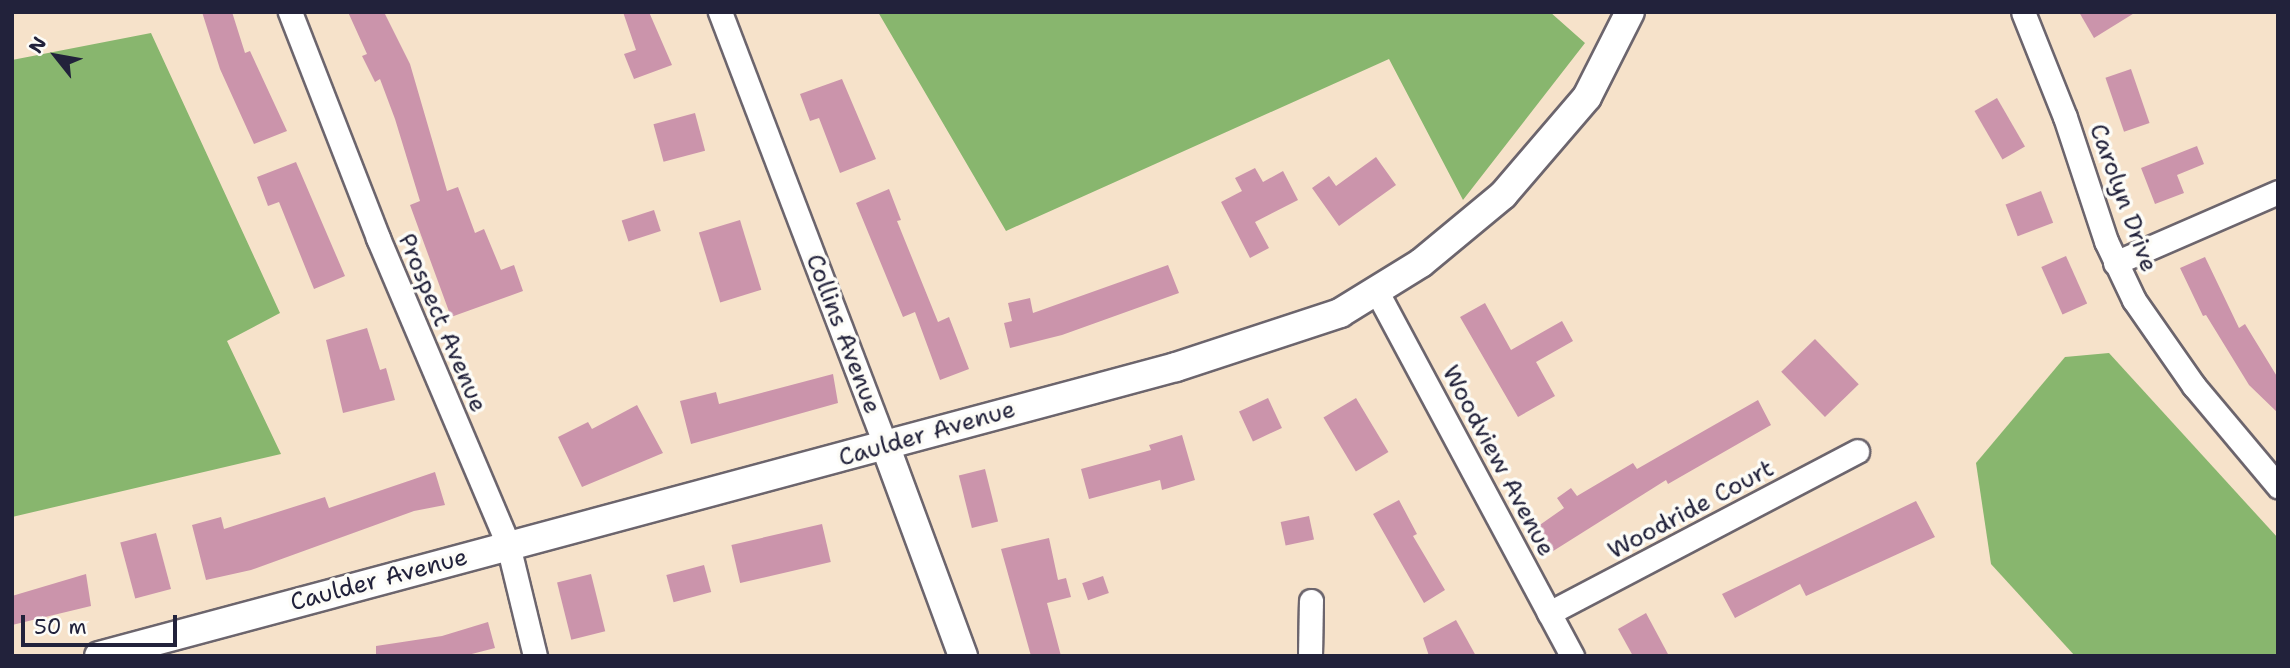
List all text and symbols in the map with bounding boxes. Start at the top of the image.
north arrow [21,21,91,91]
text: N [23,32,52,58]
street label: Carolyn Drive [2083,120,2163,276]
street label: Prospect Avenue [391,229,493,417]
street label: Collins Avenue [799,250,887,418]
street label: Woodview Avenue [1435,361,1561,561]
street label: Caulder Avenue [835,395,1019,473]
street label: Woodride Court [1603,454,1779,566]
street label: Caulder Avenue [287,543,471,617]
scale bar [24,602,180,646]
text: 50 m [34,613,87,641]

